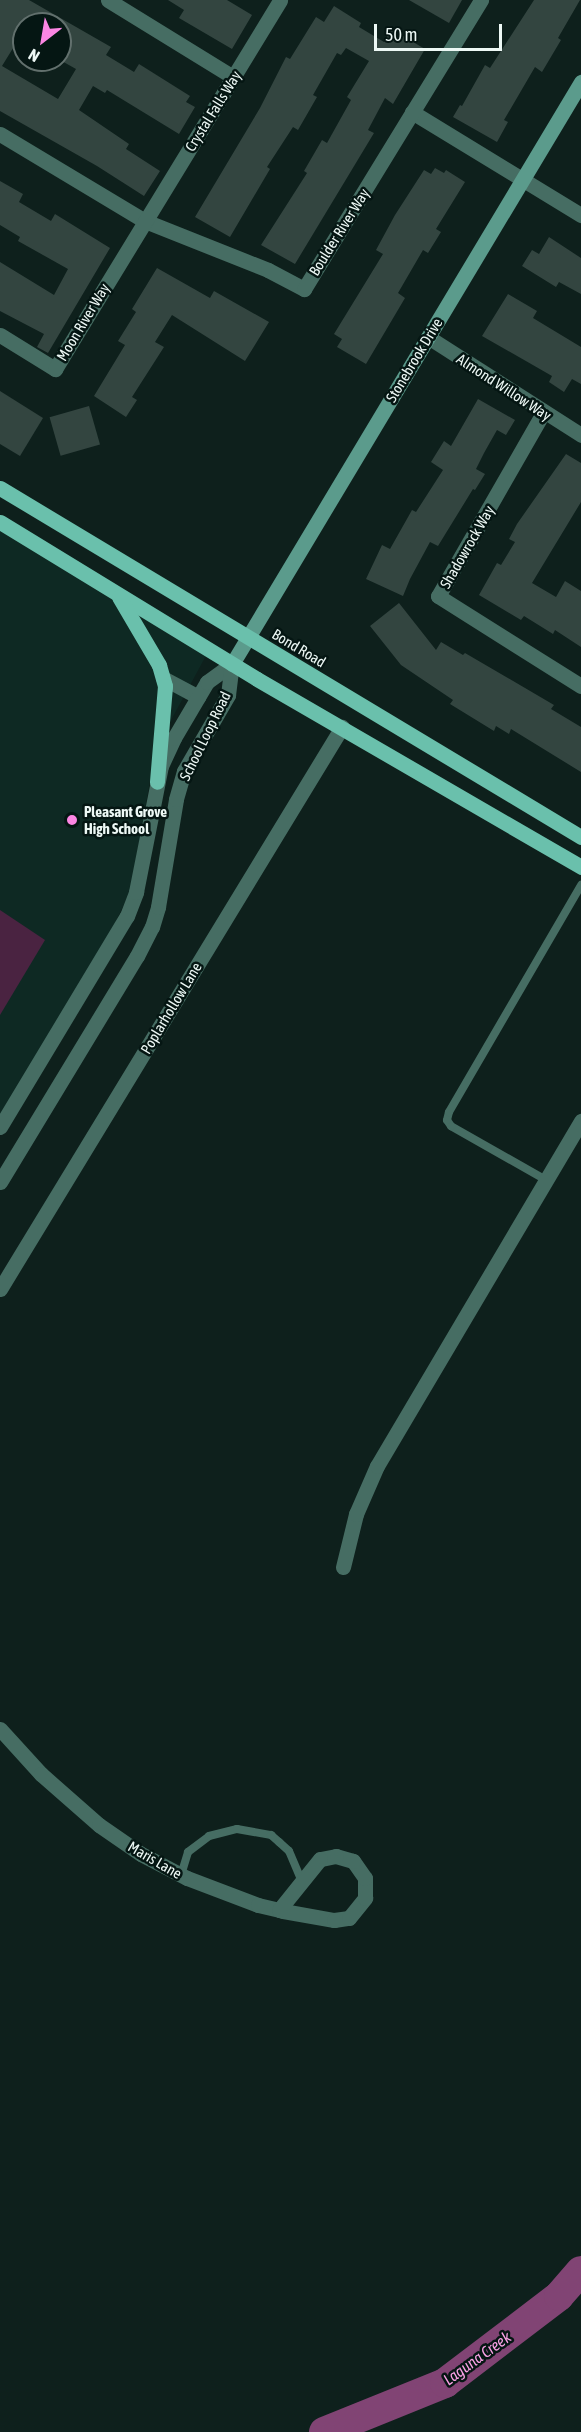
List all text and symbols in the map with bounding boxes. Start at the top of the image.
north arrow [12,12,72,72]
scale bar [377,12,504,50]
text: 50 m [385,24,417,45]
text: N [25,46,42,66]
street label: Crystal Falls Way [181,67,245,155]
street label: Boulder River Way [305,185,373,279]
street label: Moon River Way [53,280,113,364]
street label: Stonebrook Drive [382,315,446,405]
street label: Almond Willow Way [453,350,555,424]
street label: Shadowrock Way [436,502,498,592]
street label: Bond Road [269,625,329,671]
street label: School Loop Road [176,688,234,784]
place label: Pleasant Grove High School [84,802,167,837]
marker: Pleasant Grove High School [65,813,79,827]
street label: Poplarhollow Lane [137,959,205,1057]
street label: Maris Lane [125,1837,185,1883]
water label: Laguna Creek [439,2327,515,2389]

